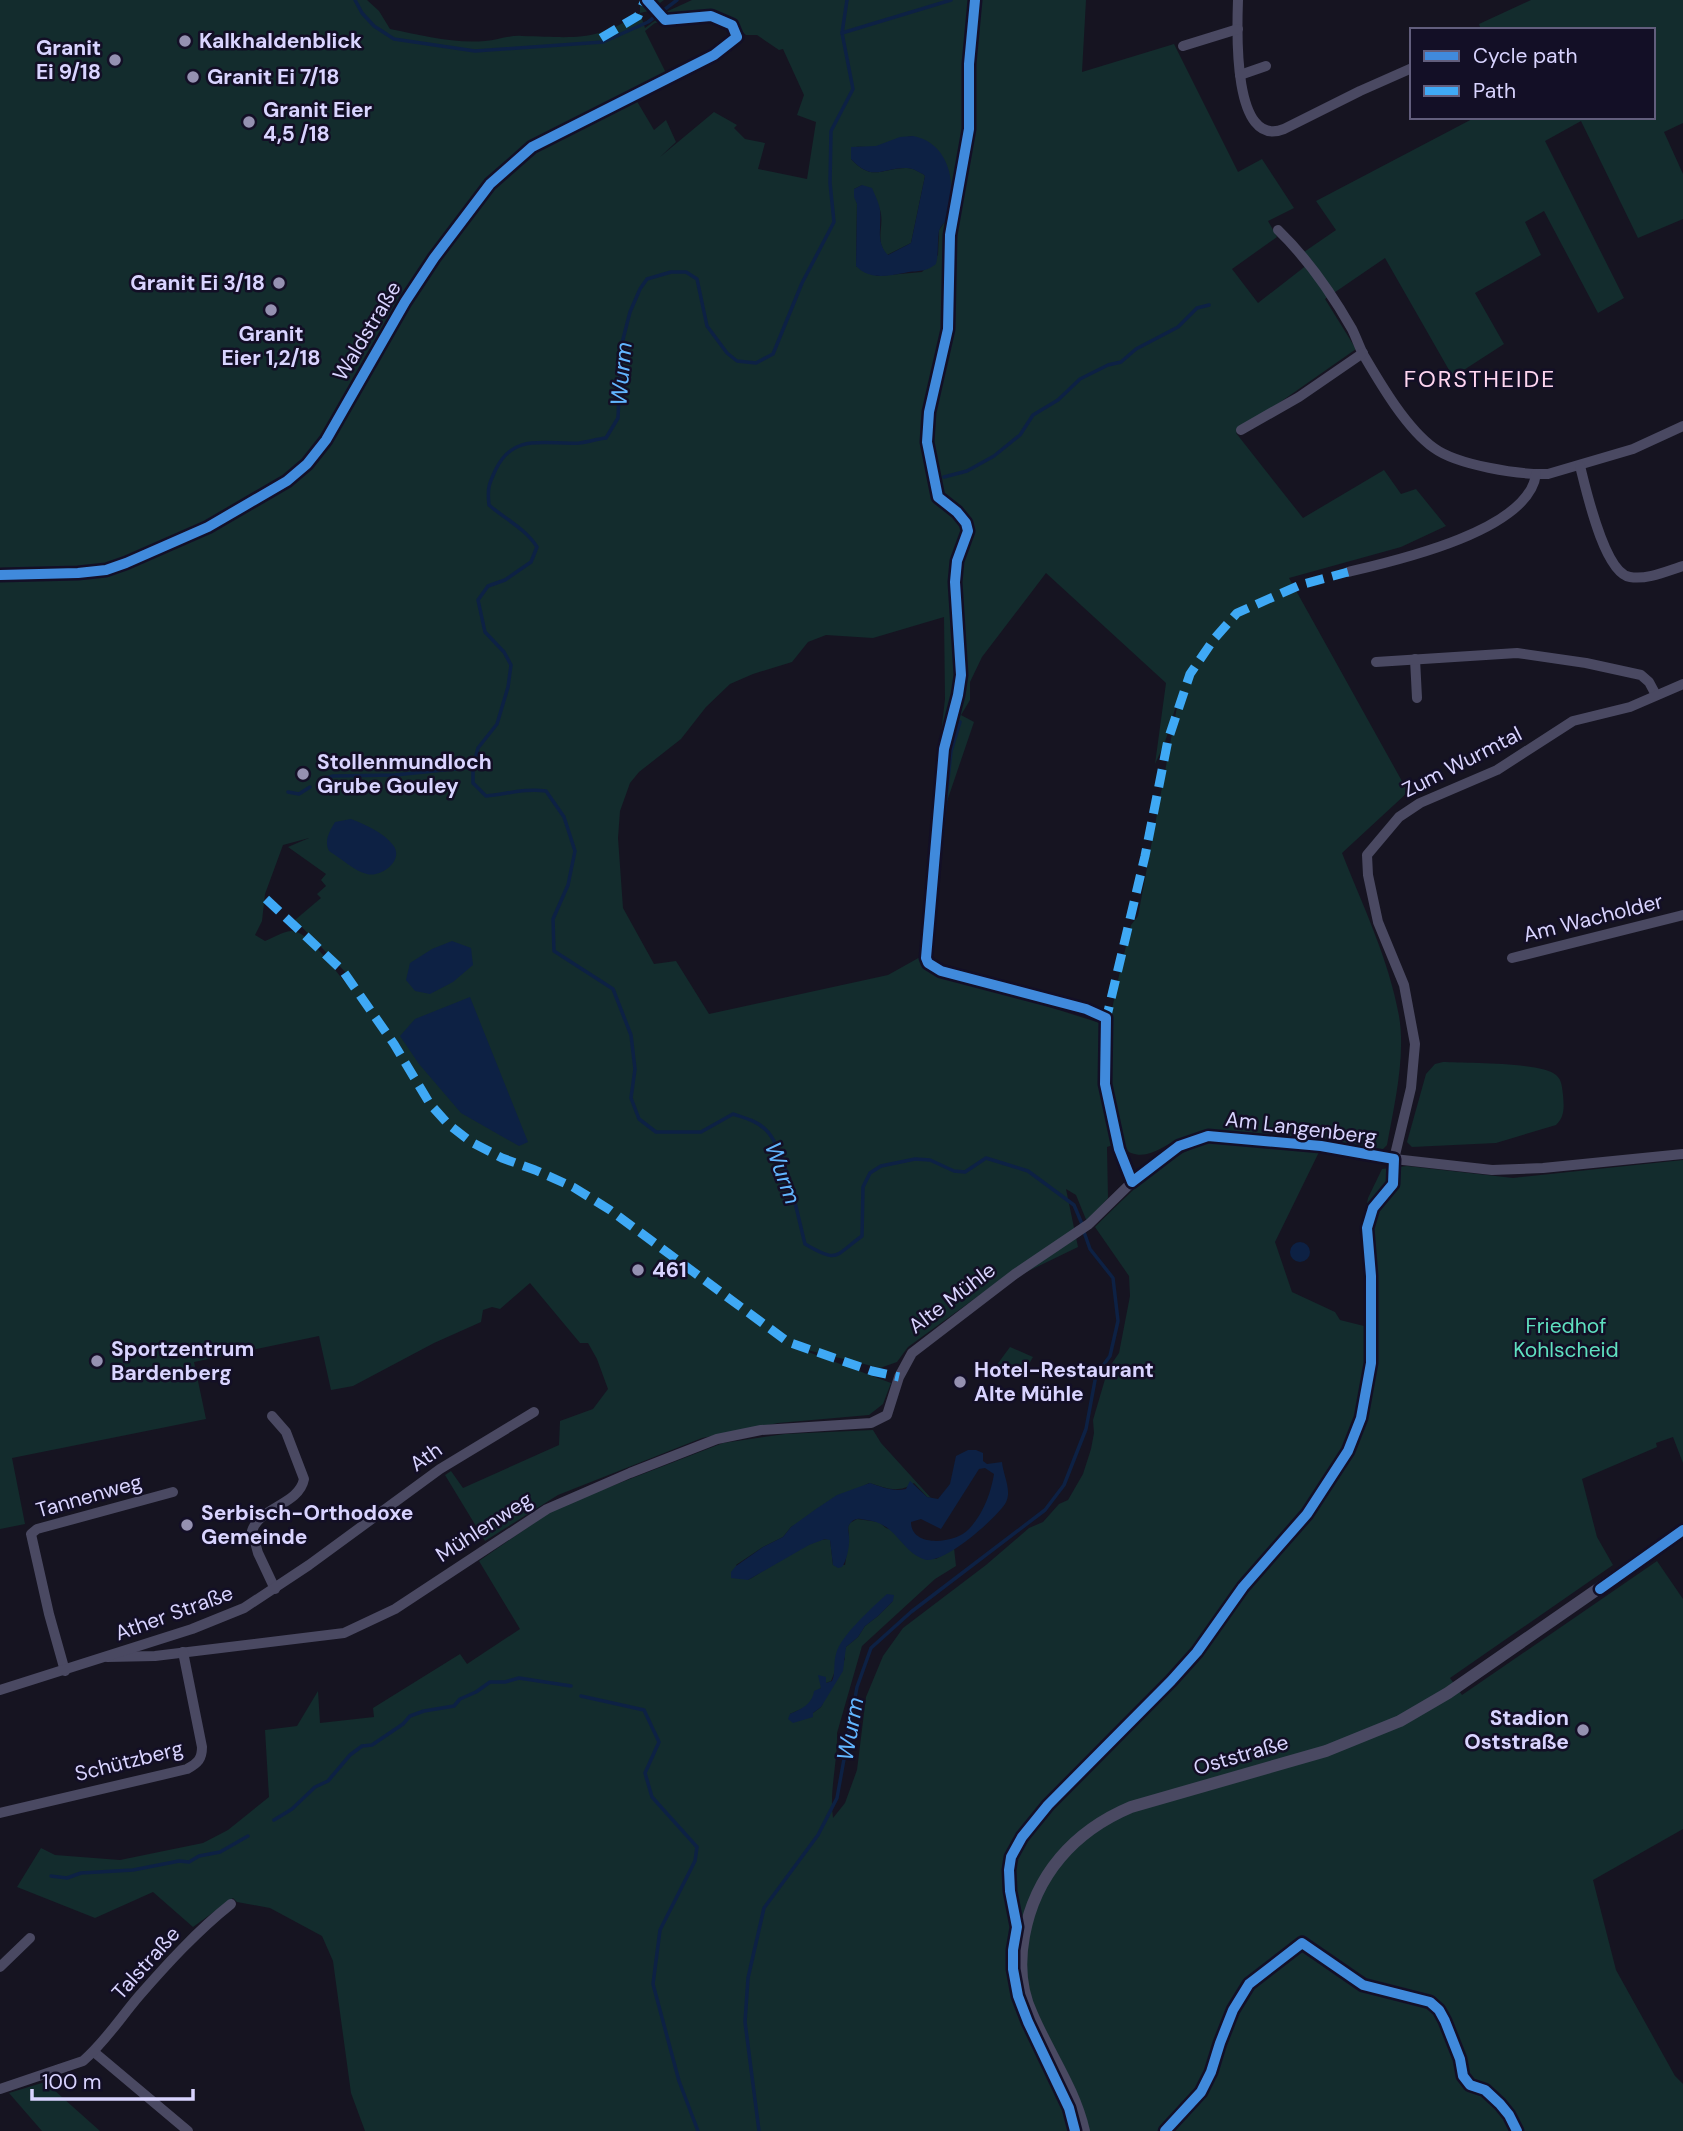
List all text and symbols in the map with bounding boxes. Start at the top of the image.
place label: Kalkhaldenblick [199,27,362,55]
legend [1410,28,1655,119]
marker: Kalkhaldenblick [177,33,193,49]
place label: Granit Ei 9/18 [36,34,101,86]
text: Cycle path [1473,42,1578,70]
marker: Granit Ei 9/18 [107,52,123,68]
place label: Granit Ei 7/18 [207,63,339,91]
marker: Granit Ei 7/18 [185,69,201,85]
text: Path [1473,77,1516,105]
place label: Granit Eier 4,5 /18 [263,96,373,148]
marker: Granit Eier 4,5 /18 [241,114,257,130]
place label: Granit Ei 3/18 [130,269,265,297]
marker: Granit Ei 3/18 [271,275,287,291]
street label: Waldstraße [326,276,408,386]
marker: Granit Eier 1,2/18 [263,302,279,318]
place label: Granit Eier 1,2/18 [222,320,321,372]
water label: Wurm [603,341,639,407]
district label: FORSTHEIDE [1404,364,1556,394]
street label: Zum Wurmtal [1397,720,1527,804]
place label: Stollenmundloch Grube Gouley [317,748,492,800]
marker: Stollenmundloch Grube Gouley [295,766,311,782]
street label: Am Wacholder [1520,887,1666,949]
street label: Am Langenberg [1224,1105,1379,1151]
water label: Wurm [758,1138,808,1208]
place label: 461 [652,1256,687,1284]
street label: Alte Mühle [903,1256,1001,1340]
marker: 461 [630,1262,646,1278]
park label: Friedhof Kohlscheid [1513,1312,1619,1364]
place label: Sportzentrum Bardenberg [111,1335,254,1387]
marker: Sportzentrum Bardenberg [89,1353,105,1369]
place label: Hotel-Restaurant Alte Mühle [974,1356,1154,1408]
marker: Hotel-Restaurant Alte Mühle [952,1374,968,1390]
street label: Ath [404,1436,448,1478]
street label: Tannenweg [33,1467,145,1524]
street label: Mühlenweg [430,1485,538,1569]
place label: Serbisch-Orthodoxe Gemeinde [201,1499,413,1551]
marker: Serbisch-Orthodoxe Gemeinde [179,1517,195,1533]
street label: Ather Straße [111,1579,237,1647]
water label: Wurm [830,1695,870,1763]
place label: Stadion Oststraße [1464,1704,1569,1756]
marker: Stadion Oststraße [1575,1722,1591,1738]
street label: Oststraße [1190,1728,1292,1782]
street label: Schützberg [72,1734,186,1788]
street label: Talstraße [106,1920,186,2006]
scale bar [32,2058,192,2102]
text: 100 m [42,2068,102,2096]

